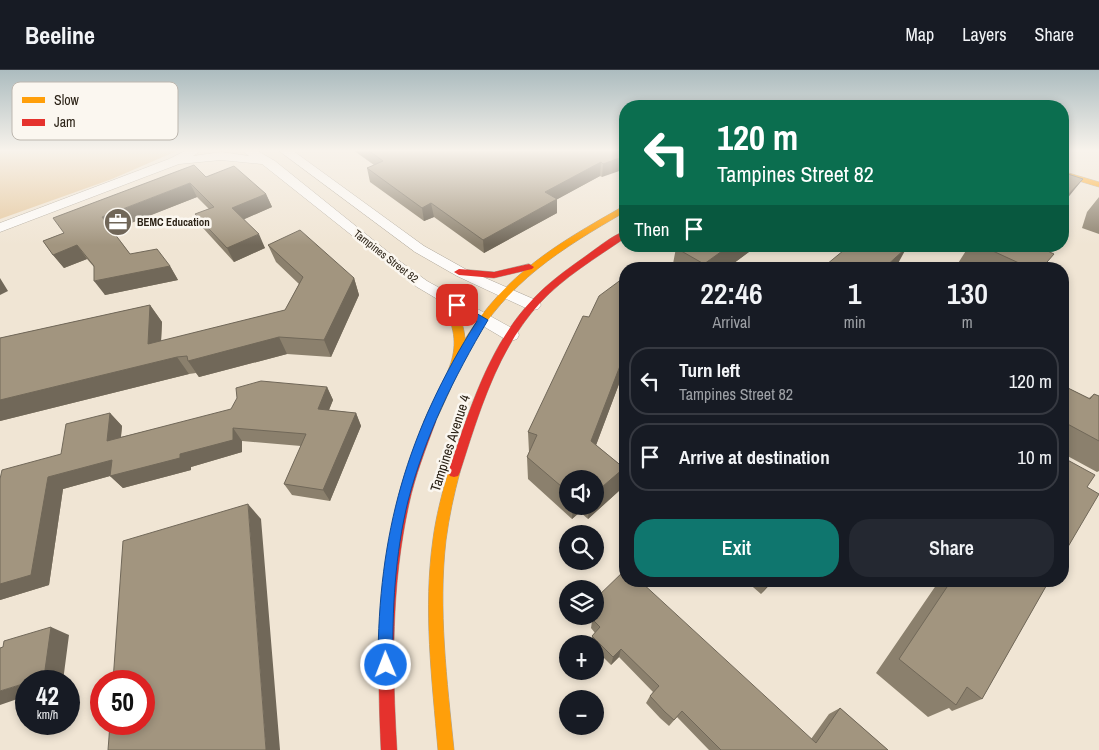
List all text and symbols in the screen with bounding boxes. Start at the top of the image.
text: Beeline [25,19,95,51]
text: Map [906,22,934,47]
text: Layers [962,22,1007,47]
text: Share [1035,22,1074,47]
legend [12,82,178,140]
text: Slow [54,91,80,109]
text: Jam [54,113,76,131]
text: 120 m [717,114,798,161]
icon: left [634,120,699,185]
text: Tampines Street 82 [717,159,874,189]
office icon: BEMC Education [103,207,133,237]
place label: BEMC Education [137,215,210,229]
icon: arrive [680,215,708,243]
text: Then [634,216,670,242]
street label: Tampines Street 82 [351,226,421,286]
text: 22:46 [700,273,763,313]
text: 1 [848,273,862,313]
text: 130 [947,273,988,313]
pin [436,284,478,326]
icon: arrive [443,291,471,319]
text: Arrival [712,311,750,333]
text: min [844,311,866,333]
text: m [962,311,973,333]
text: Turn left [679,357,740,383]
icon: left [636,367,664,395]
text: 120 m [1009,368,1052,394]
text: Tampines Street 82 [679,383,793,405]
street label: Tampines Avenue 4 [426,392,474,494]
icon: arrive [636,443,664,471]
text: Arrive at destination [679,444,830,470]
text: 10 m [1017,444,1052,470]
map controls [559,470,604,735]
button: sound [559,470,604,515]
button: Exit [634,519,839,577]
button: Share [849,519,1054,577]
button: search [559,525,604,570]
button: layers [559,580,604,625]
button: + [559,635,604,680]
position arrow [359,638,411,690]
speed limit sign: 50 [90,670,155,735]
text: 42 [36,679,59,713]
button: − [559,690,604,735]
text: km/h [37,707,58,723]

